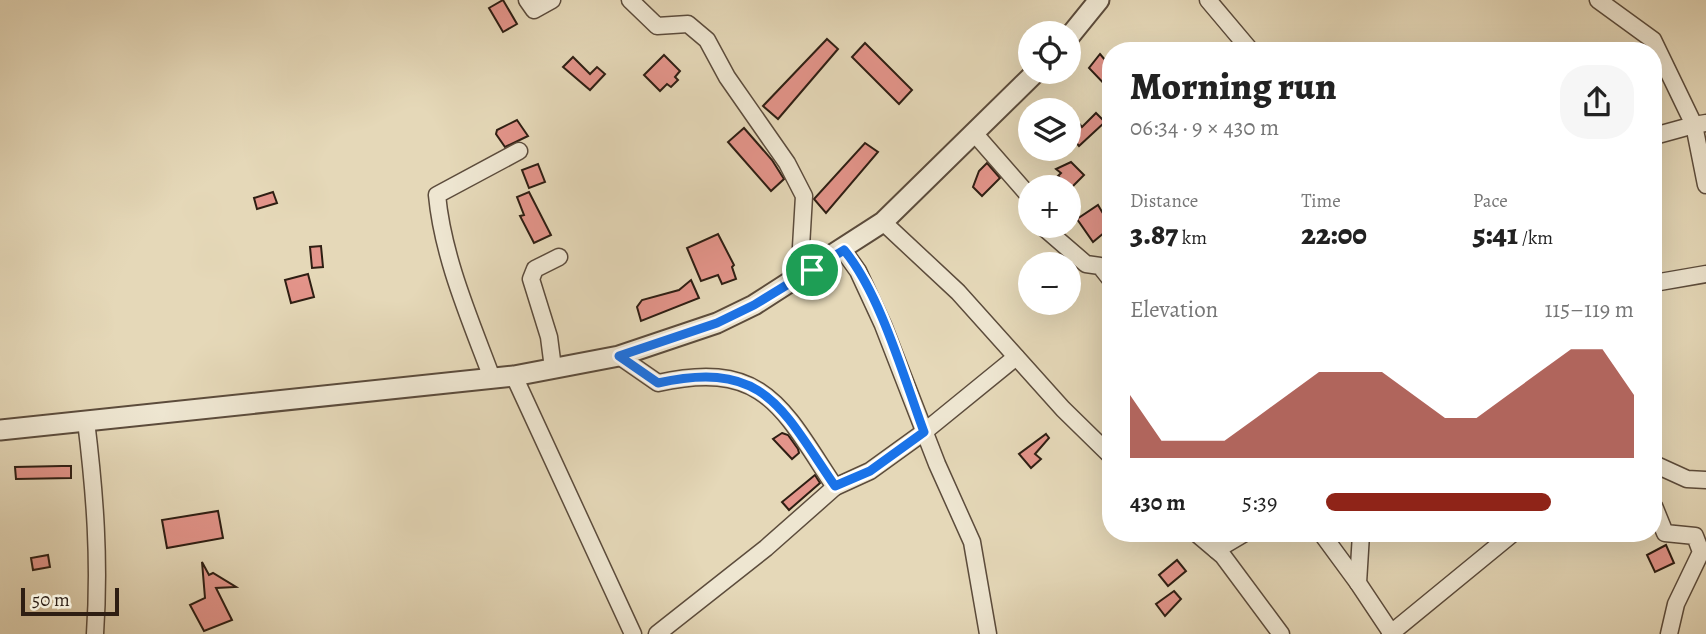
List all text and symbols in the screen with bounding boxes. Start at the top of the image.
map controls [1018,21,1081,315]
button: locate [1018,21,1081,84]
text: Morning run [1130,60,1337,112]
button: share [1560,65,1634,139]
button: layers [1018,98,1081,161]
text: 06:34 · 9 × 430 m [1130,112,1279,143]
button: + [1018,175,1081,238]
text: Distance [1130,188,1198,214]
text: Time [1301,188,1341,214]
text: Pace [1473,188,1508,214]
text: 3.87 [1130,214,1178,254]
text: 22:00 [1301,214,1367,254]
text: 5:41 [1473,214,1518,254]
text: km [1178,225,1207,251]
text: /km [1518,225,1553,251]
pin [782,240,842,300]
icon: arrive [793,251,831,289]
button: − [1018,252,1081,315]
text: Elevation [1130,294,1218,325]
text: 115–119 m [1545,294,1634,325]
text: 430 m [1130,487,1186,518]
text: 5:39 [1242,487,1277,518]
scale bar [21,585,119,617]
text: 50 m [32,587,70,613]

